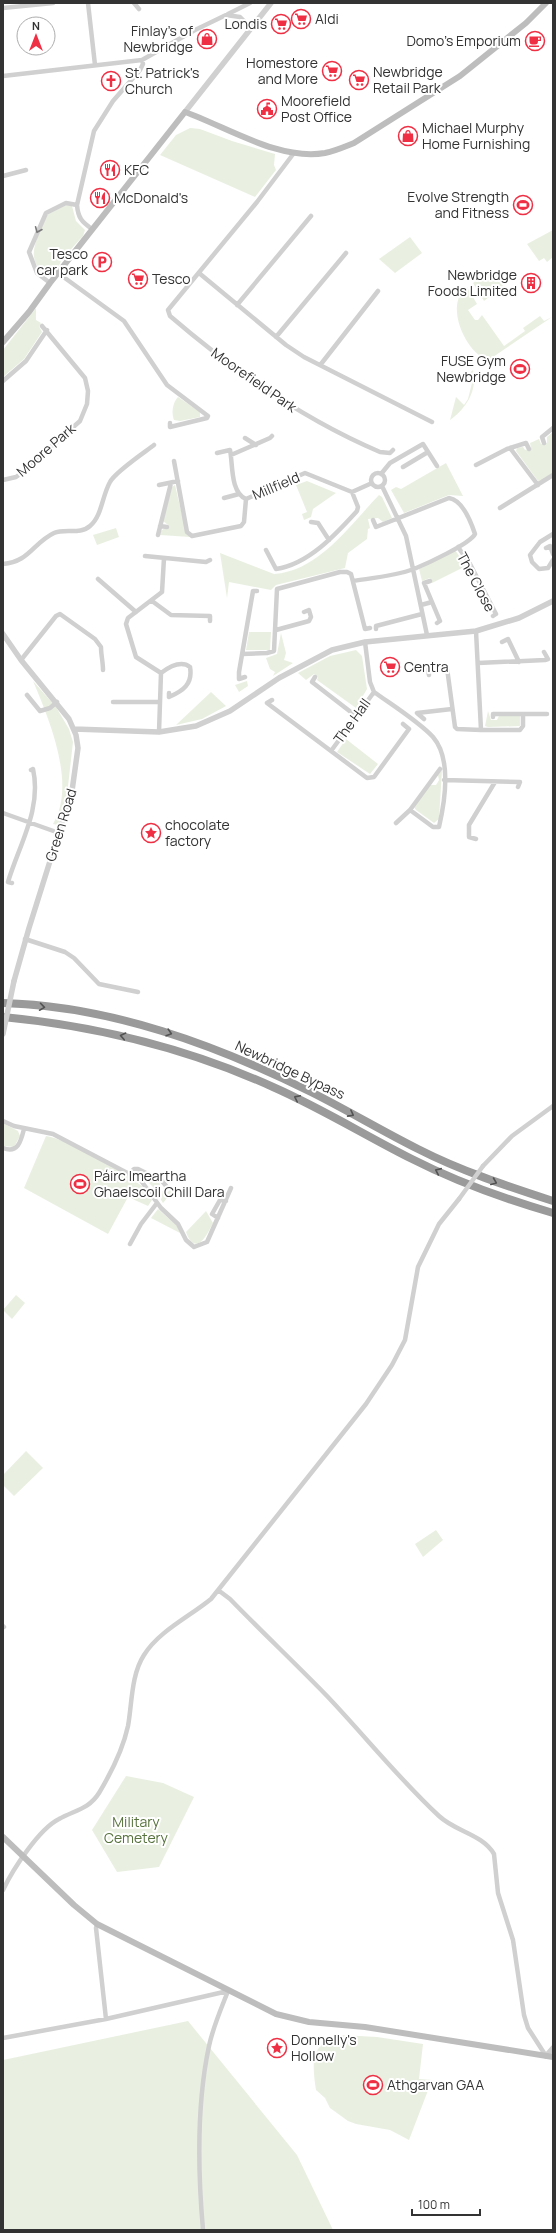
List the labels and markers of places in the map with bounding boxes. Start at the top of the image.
supermarket icon: Aldi [290,8,312,30]
place label: Aldi [315,9,339,28]
supermarket icon: Londis [270,13,292,35]
place label: Londis [224,14,267,33]
place label: Finlay's of Newbridge [123,21,193,56]
shop icon: Finlay's of Newbridge [196,28,218,50]
cafe icon: Domo’s Emporium [524,30,546,52]
place label: Domo’s Emporium [406,31,521,50]
place label: Homestore and More [246,53,318,88]
supermarket icon: Homestore and More [321,60,343,82]
place label: Newbridge Retail Park [373,62,443,97]
place label: St. Patrick's Church [125,63,199,98]
supermarket icon: Newbridge Retail Park [348,69,370,91]
church icon: St. Patrick's Church [100,70,122,92]
place label: Moorefield Post Office [281,91,352,126]
public building icon: Moorefield Post Office [256,98,278,120]
place label: Michael Murphy Home Furnishing [422,118,530,153]
shop icon: Michael Murphy Home Furnishing [397,125,419,147]
restaurant icon: KFC [99,159,121,181]
place label: KFC [124,160,149,179]
restaurant icon: McDonald's [89,187,111,209]
place label: Evolve Strength and Fitness [407,187,509,222]
place label: McDonald's [114,188,188,207]
sports icon: Evolve Strength and Fitness [512,194,534,216]
place label: Tesco car park [37,244,89,279]
parking icon: Tesco car park [91,251,113,273]
place label: Newbridge Foods Limited [428,265,517,300]
supermarket icon: Tesco [127,268,149,290]
place label: Tesco [152,269,191,288]
building icon: Newbridge Foods Limited [520,272,542,294]
place label: FUSE Gym Newbridge [436,351,506,386]
sports icon: FUSE Gym Newbridge [509,358,531,380]
supermarket icon: Centra [379,656,401,678]
place label: Centra [404,657,448,676]
place label: chocolate factory [165,815,230,850]
place icon: chocolate factory [140,822,162,844]
place label: Páirc Imeartha Ghaelscoil Chill Dara [94,1166,225,1201]
sports icon: Páirc Imeartha Ghaelscoil Chill Dara [69,1173,91,1195]
place label: Donnelly's Hollow [291,2030,357,2065]
place icon: Donnelly's Hollow [266,2037,288,2059]
sports icon: Athgarvan GAA [362,2074,384,2096]
place label: Athgarvan GAA [387,2075,484,2094]

